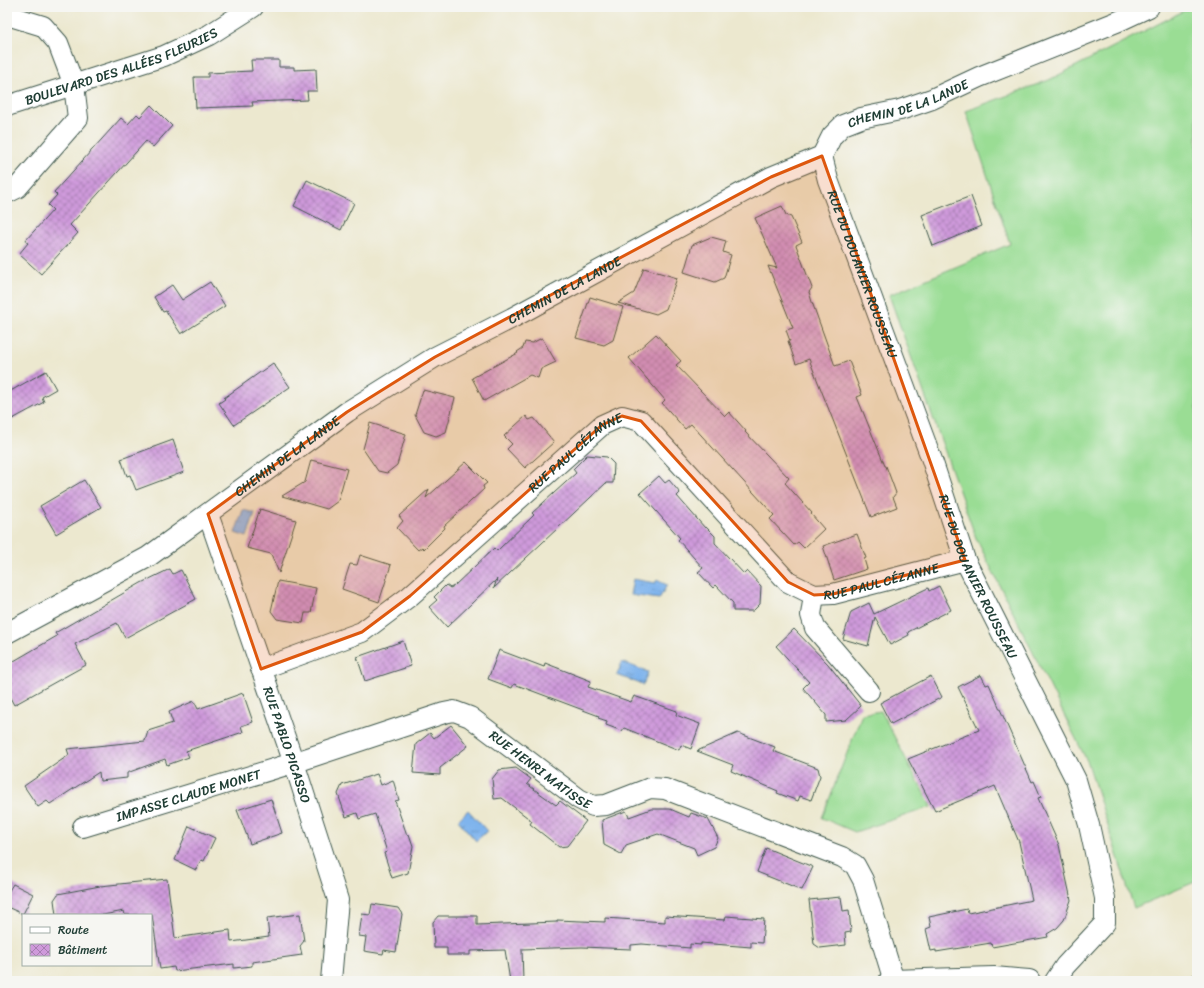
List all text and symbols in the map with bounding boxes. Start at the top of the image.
street label: BOULEVARD DES ALLÉES FLEURIES [22,21,223,112]
street label: CHEMIN DE LA LANDE [844,72,973,134]
street label: RUE DU DOUANIER ROUSSEAU [821,187,904,362]
street label: CHEMIN DE LA LANDE [503,249,626,330]
street label: RUE PAUL CÉZANNE [523,406,627,498]
street label: CHEMIN DE LA LANDE [229,409,346,503]
street label: RUE DU DOUANIER ROUSSEAU [932,491,1024,663]
street label: RUE PAUL CÉZANNE [823,556,942,606]
street label: RUE PABLO PICASSO [256,683,317,806]
street label: RUE HENRI MATISSE [484,724,596,816]
street label: IMPASSE CLAUDE MONET [112,762,264,829]
legend [22,914,152,966]
text: Route [58,919,89,941]
text: Bâtiment [58,939,107,961]

